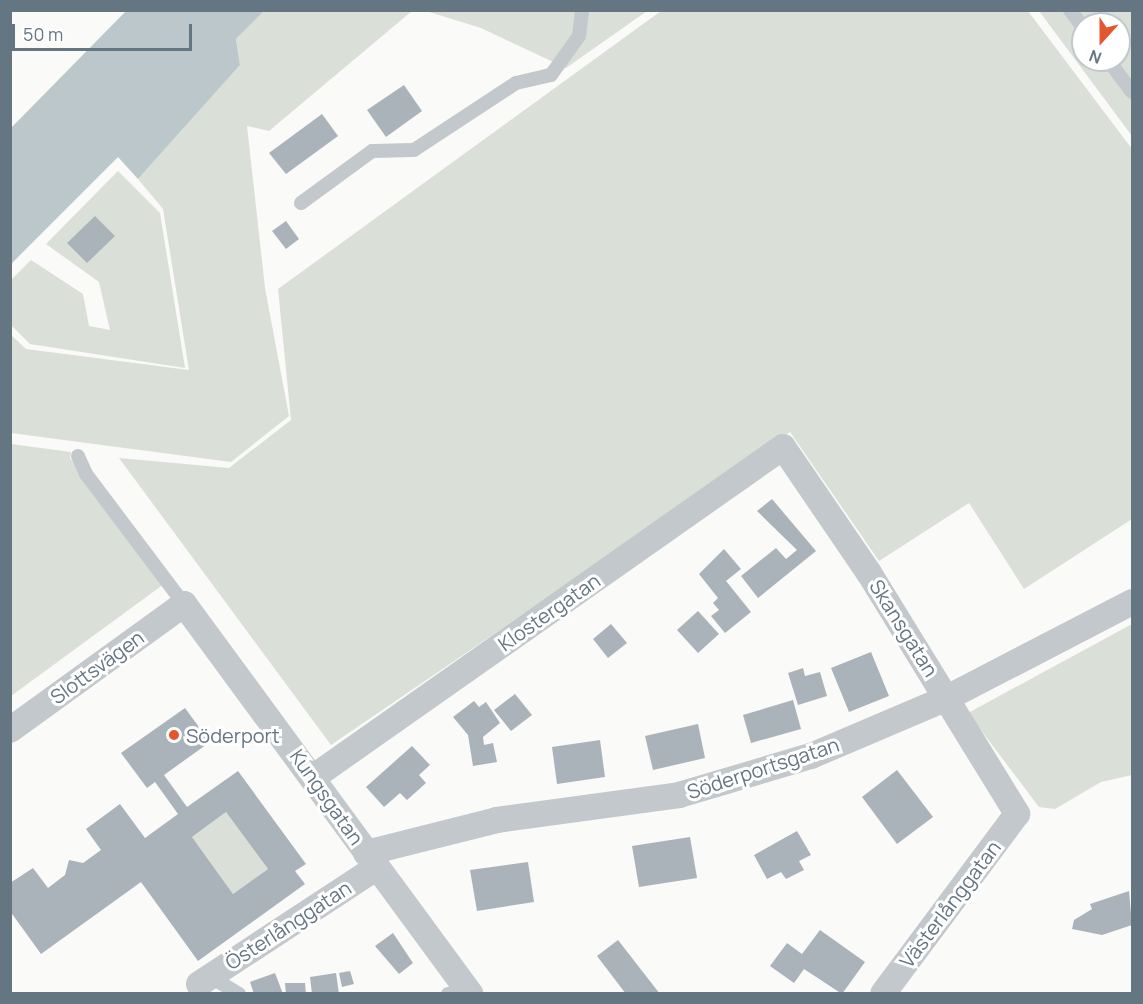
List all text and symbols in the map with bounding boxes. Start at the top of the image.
scale bar [15,12,195,50]
north arrow [1071,12,1131,72]
text: 50 m [23,22,63,46]
text: N [1086,45,1105,69]
street label: Klostergatan [493,568,605,656]
street label: Skansgatan [865,575,943,681]
street label: Slottsvägen [46,625,148,709]
place label: Söderport [186,723,280,747]
marker: Söderport [167,728,181,742]
street label: Söderportsgatan [684,732,842,804]
street label: Kungsgatan [285,745,369,849]
street label: Västerlånggatan [894,836,1006,972]
street label: Österlånggatan [221,875,355,975]

